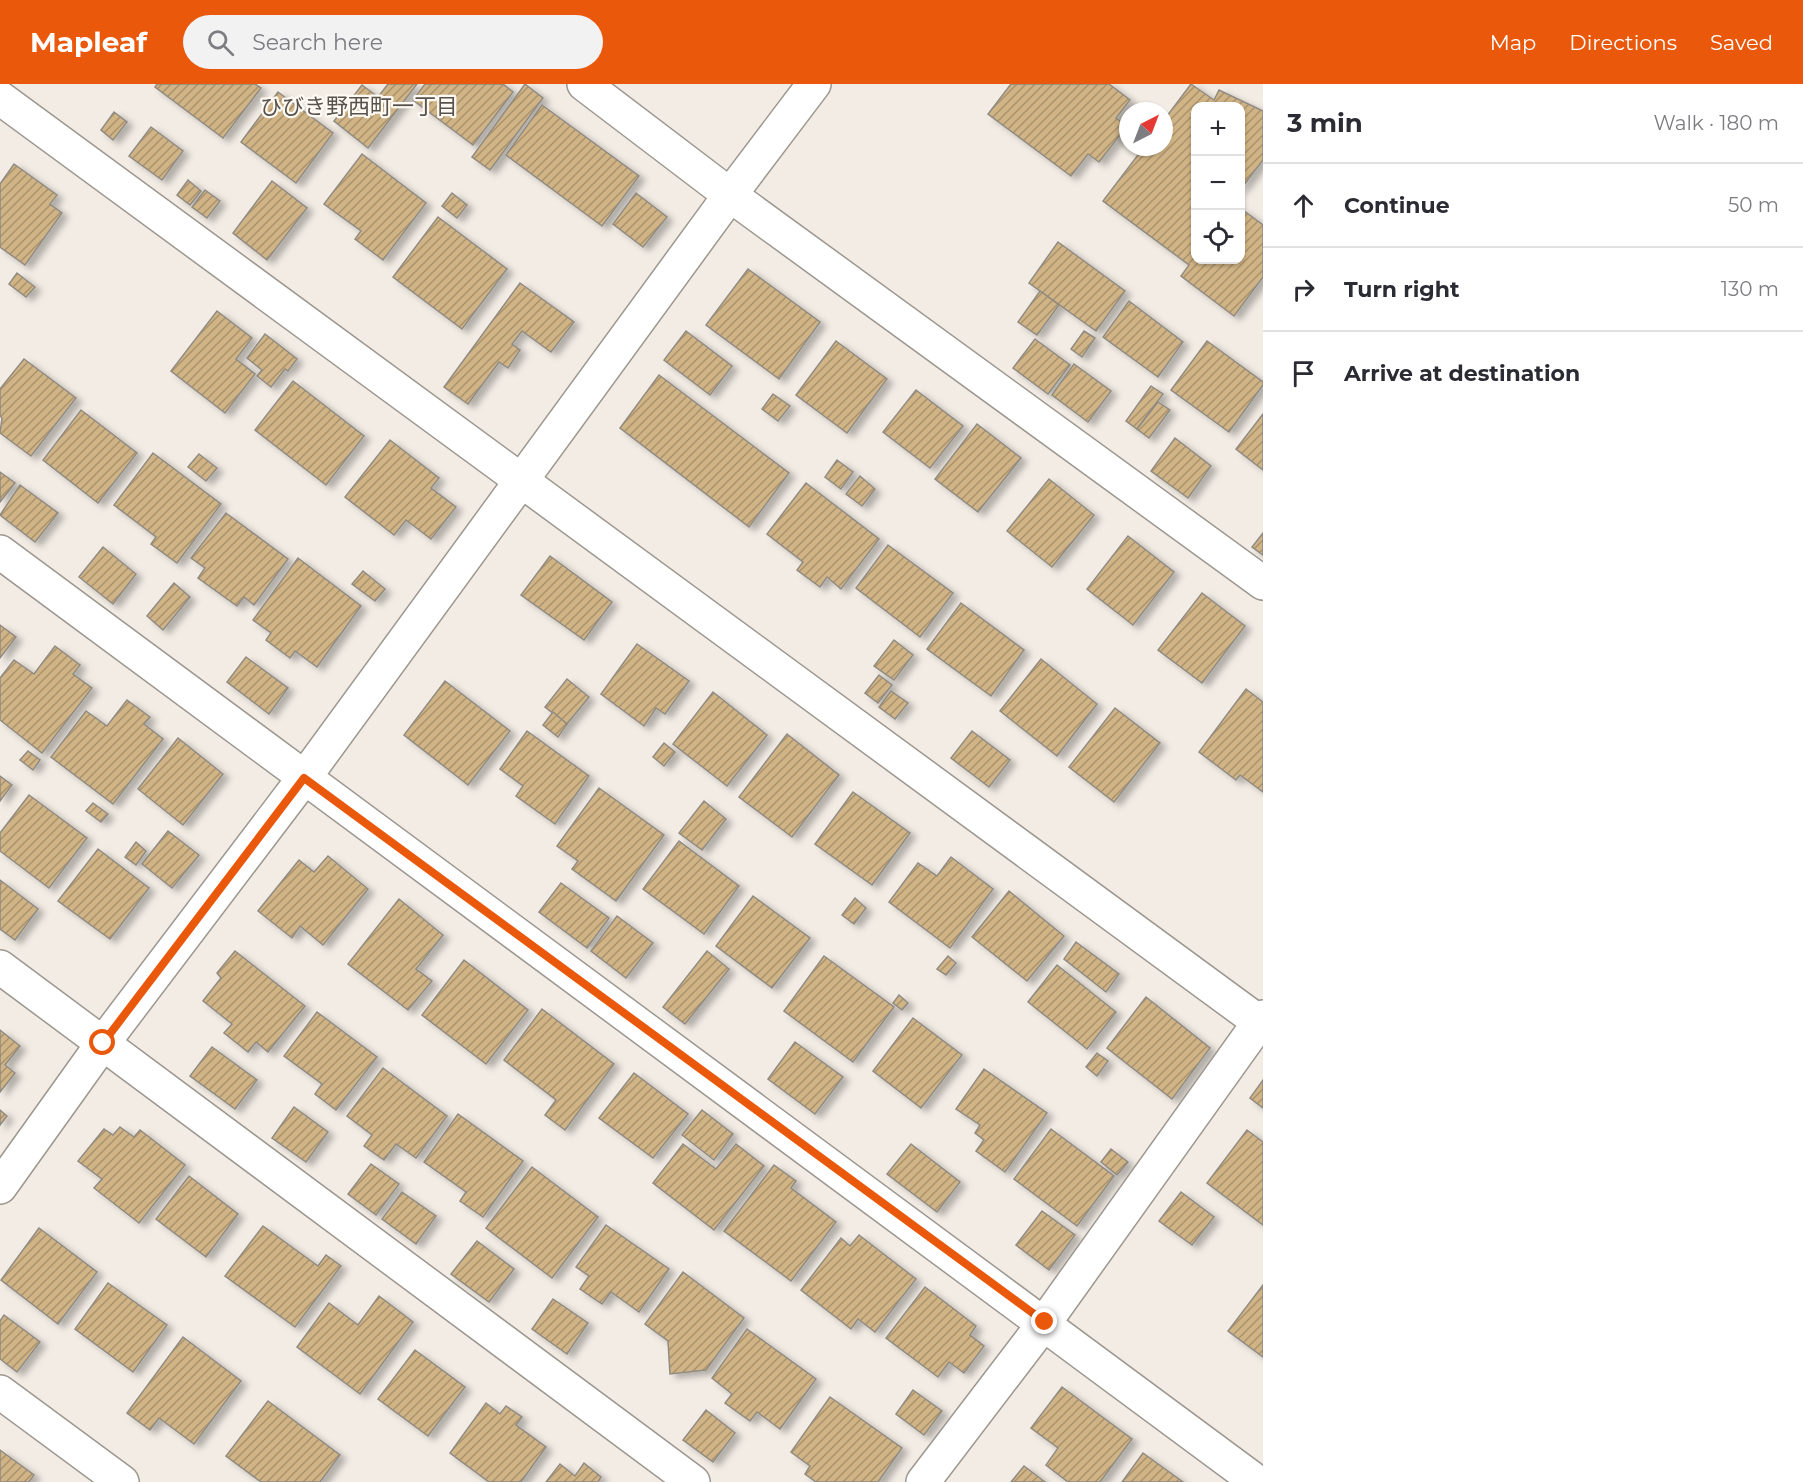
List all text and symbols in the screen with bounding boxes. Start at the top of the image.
search box [183,15,603,69]
text: Mapleaf [30,25,147,59]
icon: search [204,26,237,59]
text: Search here [252,29,383,56]
text: Map [1490,30,1536,55]
text: Directions [1569,30,1677,55]
text: Saved [1710,30,1773,55]
district label: ひびき野西町一丁目 [260,93,458,120]
north arrow [1119,102,1173,156]
map controls [1191,102,1245,264]
button: + [1191,102,1245,156]
text: 3 min [1287,107,1363,139]
text: Walk · 180 m [1654,111,1779,135]
button: − [1191,156,1245,210]
icon: ahead [1287,189,1320,222]
text: Continue [1344,192,1450,219]
text: 50 m [1728,193,1779,217]
button: locate [1191,210,1245,264]
icon: right [1287,273,1320,306]
text: Turn right [1344,276,1459,303]
text: 130 m [1721,277,1779,301]
icon: arrive [1287,357,1320,390]
text: Arrive at destination [1344,360,1580,387]
route start [89,1029,115,1055]
route end [1031,1308,1057,1334]

